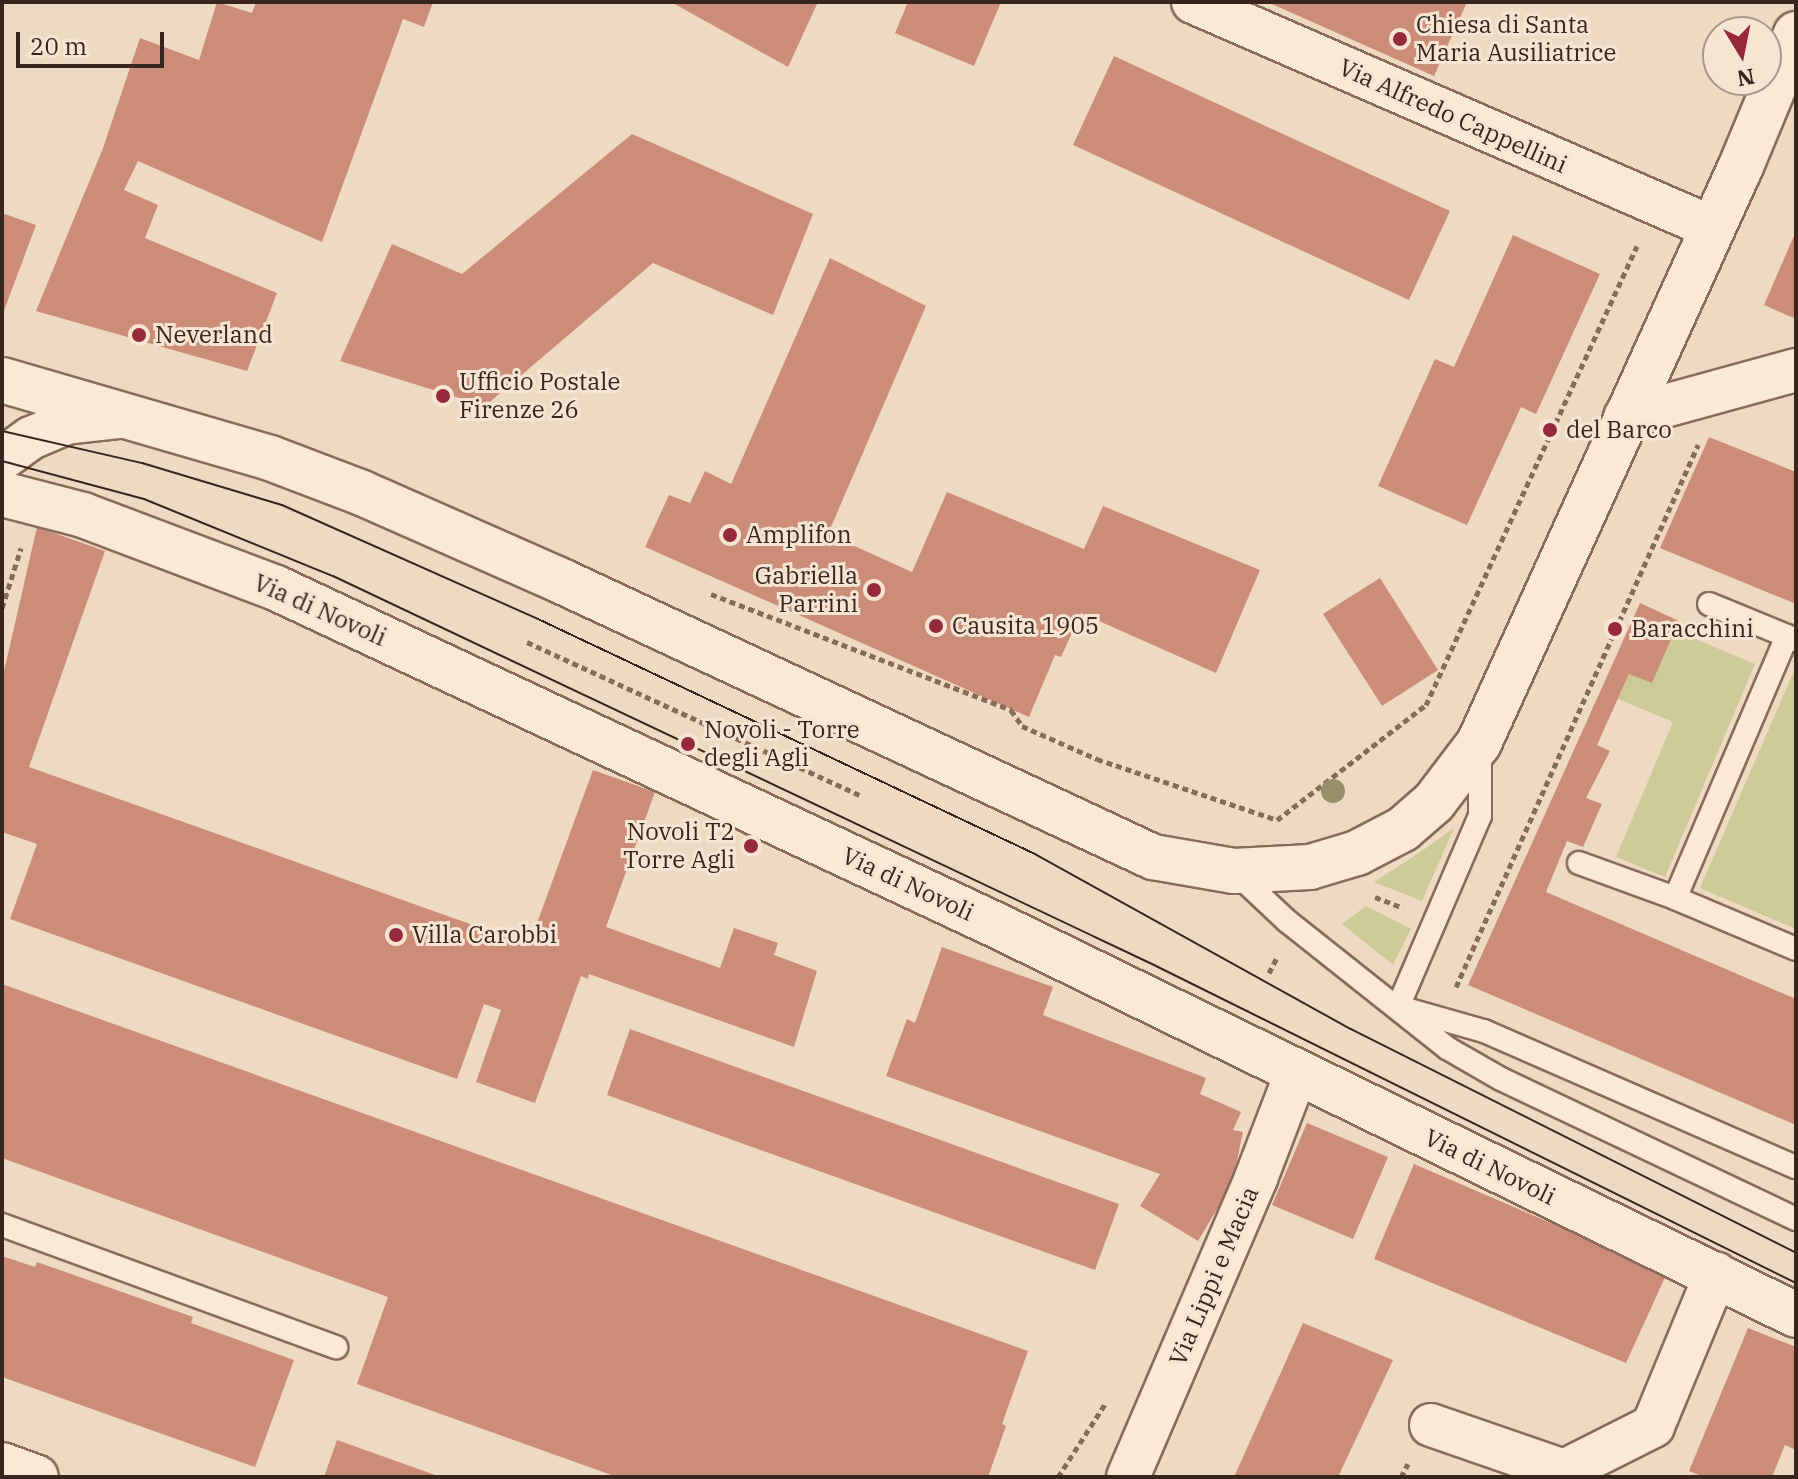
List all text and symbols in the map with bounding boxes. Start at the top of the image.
place label: Chiesa di Santa Maria Ausiliatrice [1416,11,1616,67]
scale bar [20,16,168,66]
north arrow [1702,16,1782,96]
text: 20 m [30,30,87,62]
marker: Chiesa di Santa Maria Ausiliatrice [1391,30,1409,48]
street label: Via Alfredo Cappellini [1335,53,1571,179]
text: N [1735,62,1757,94]
place label: Neverland [155,321,273,349]
marker: Neverland [130,326,148,344]
place label: Ufficio Postale Firenze 26 [459,368,620,424]
marker: Ufficio Postale Firenze 26 [434,387,452,405]
place label: del Barco [1566,416,1672,444]
marker: del Barco [1541,421,1559,439]
place label: Amplifon [746,521,852,549]
marker: Amplifon [721,526,739,544]
place label: Gabriella Parrini [755,562,858,618]
street label: Via di Novoli [249,568,391,652]
marker: Gabriella Parrini [865,581,883,599]
place label: Causita 1905 [952,612,1099,640]
place label: Baracchini [1631,615,1754,643]
marker: Causita 1905 [927,617,945,635]
marker: Baracchini [1606,620,1624,638]
place label: Novoli - Torre degli Agli [704,716,860,772]
marker: Novoli - Torre degli Agli [679,735,697,753]
place label: Novoli T2 Torre Agli [623,818,735,874]
marker: Novoli T2 Torre Agli [742,837,760,855]
street label: Via di Novoli [838,841,978,927]
place label: Villa Carobbi [412,921,557,949]
marker: Villa Carobbi [387,926,405,944]
street label: Via di Novoli [1420,1123,1560,1211]
street label: Via Lippi e Macia [1163,1182,1265,1370]

